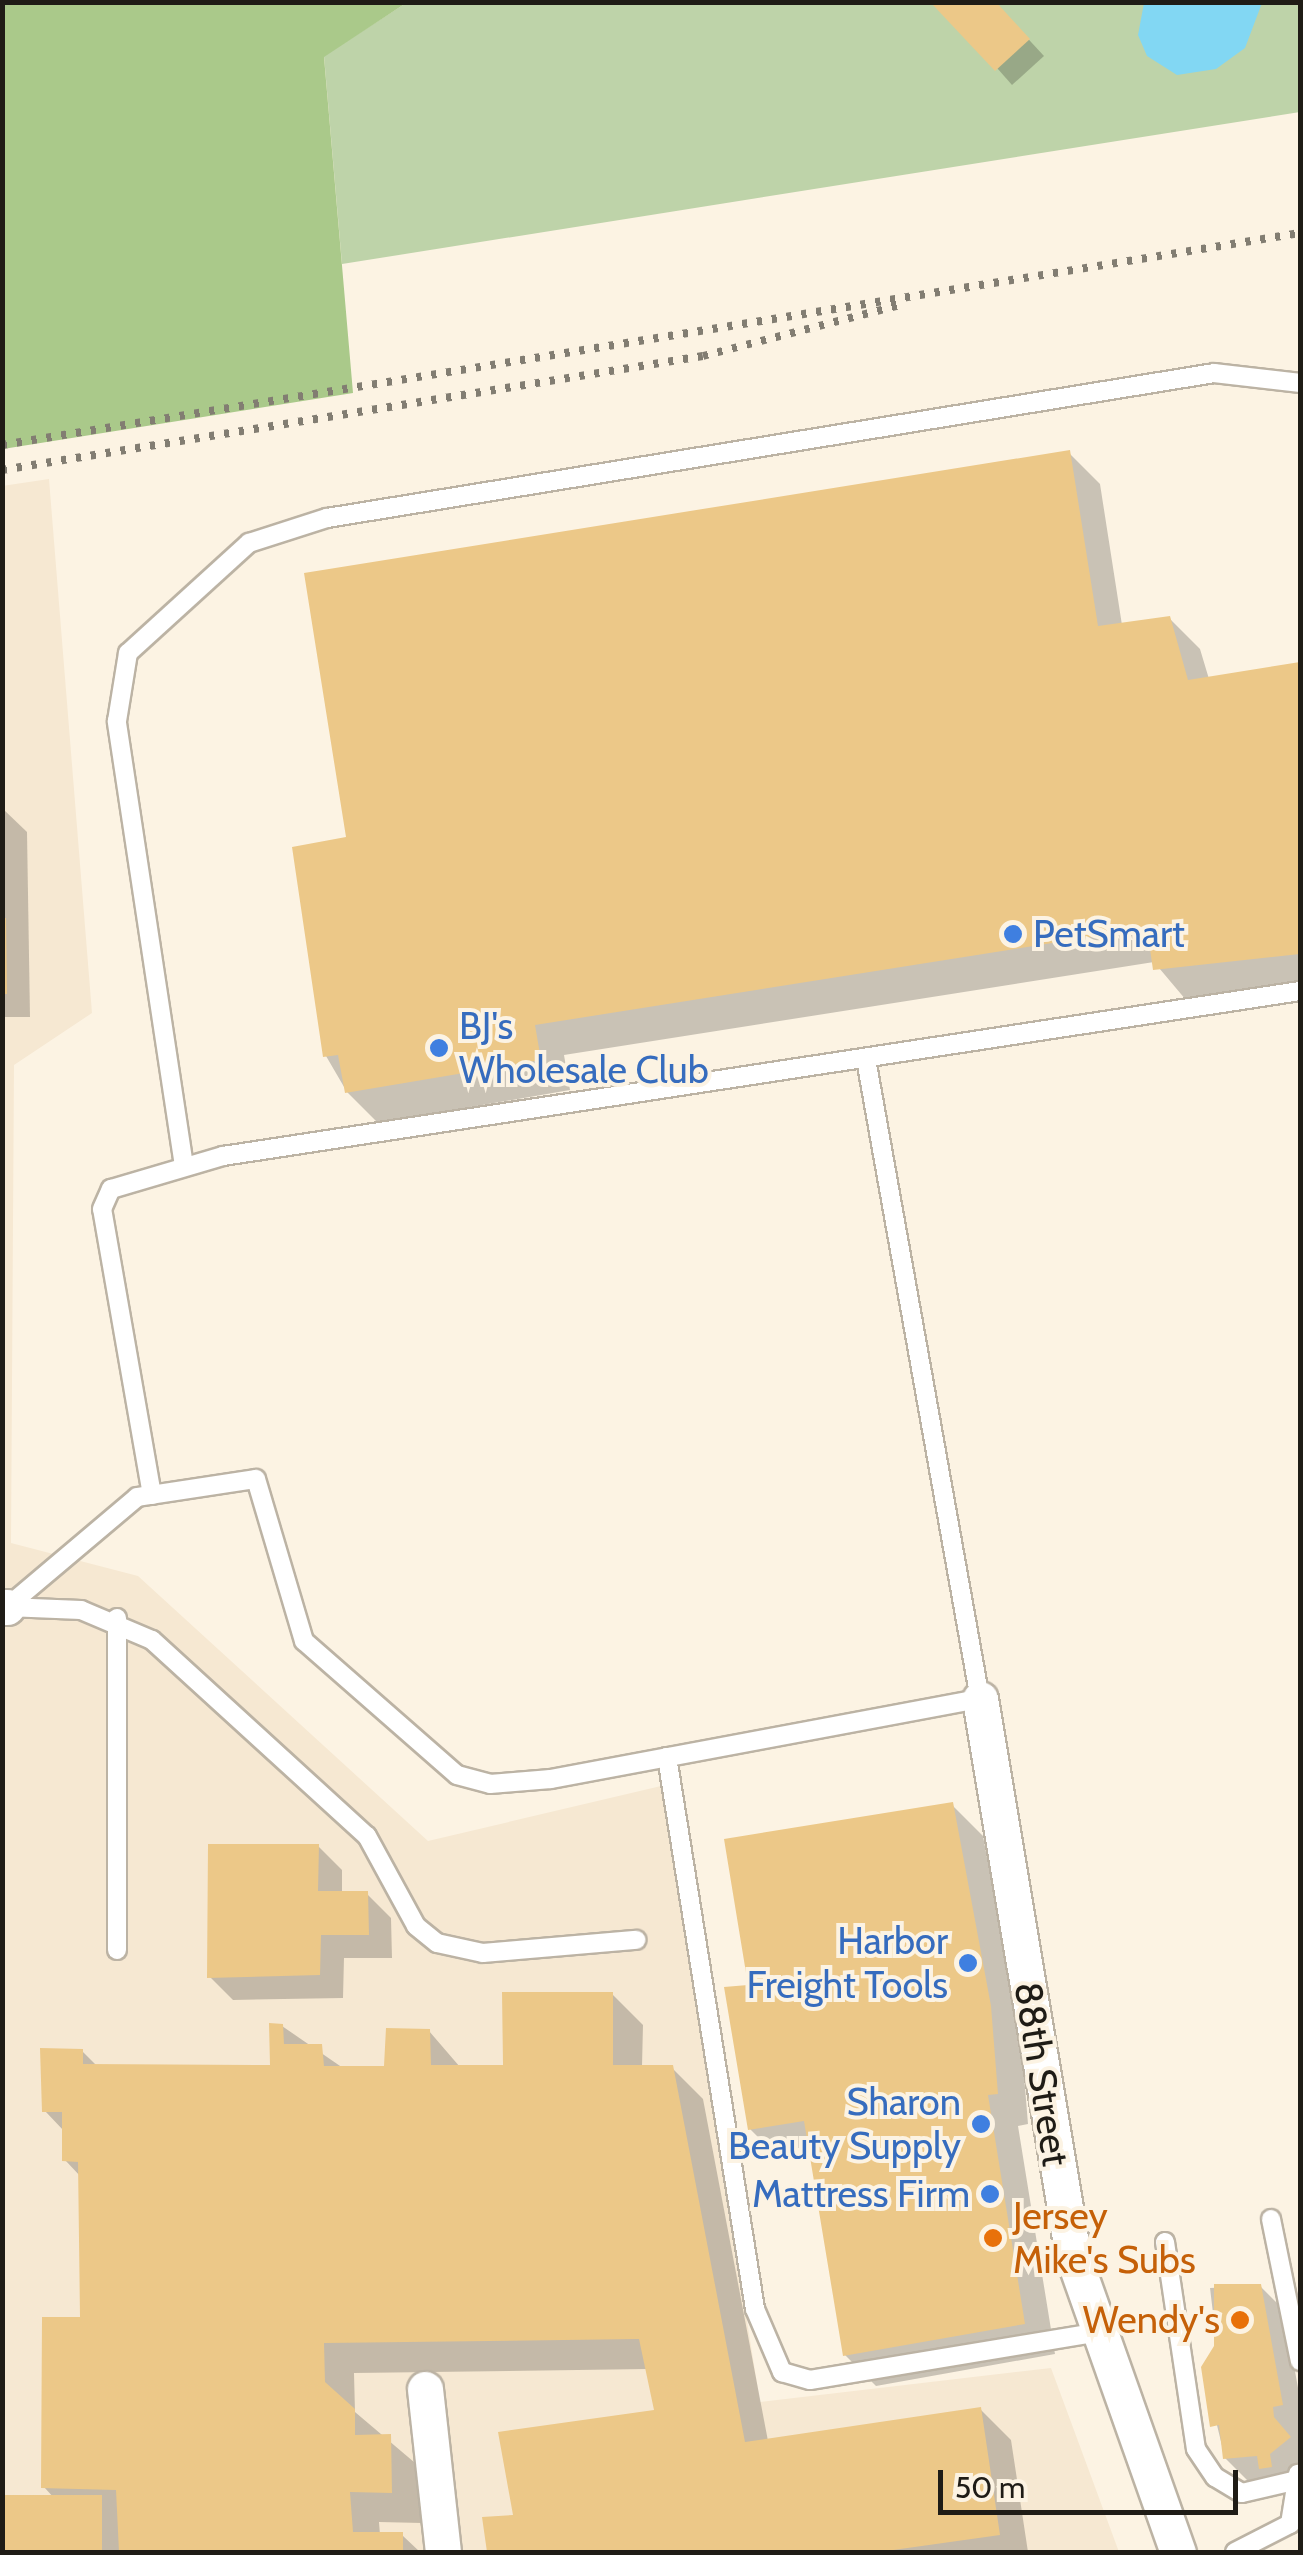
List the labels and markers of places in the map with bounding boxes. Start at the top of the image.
place label: PetSmart [1033,911,1185,957]
marker: PetSmart [1002,923,1024,945]
place label: BJ's Wholesale Club [459,1003,709,1092]
marker: BJ's Wholesale Club [428,1037,450,1059]
place label: Harbor Freight Tools [746,1918,948,2008]
marker: Harbor Freight Tools [957,1952,979,1974]
place label: Sharon Beauty Supply [728,2079,961,2168]
marker: Sharon Beauty Supply [970,2113,992,2135]
place label: Mattress Firm [752,2171,970,2217]
marker: Mattress Firm [979,2183,1001,2205]
place label: Jersey Mike's Subs [1013,2193,1196,2282]
marker: Jersey Mike's Subs [982,2227,1004,2249]
place label: Wendy's [1083,2297,1220,2343]
marker: Wendy's [1229,2309,1251,2331]

